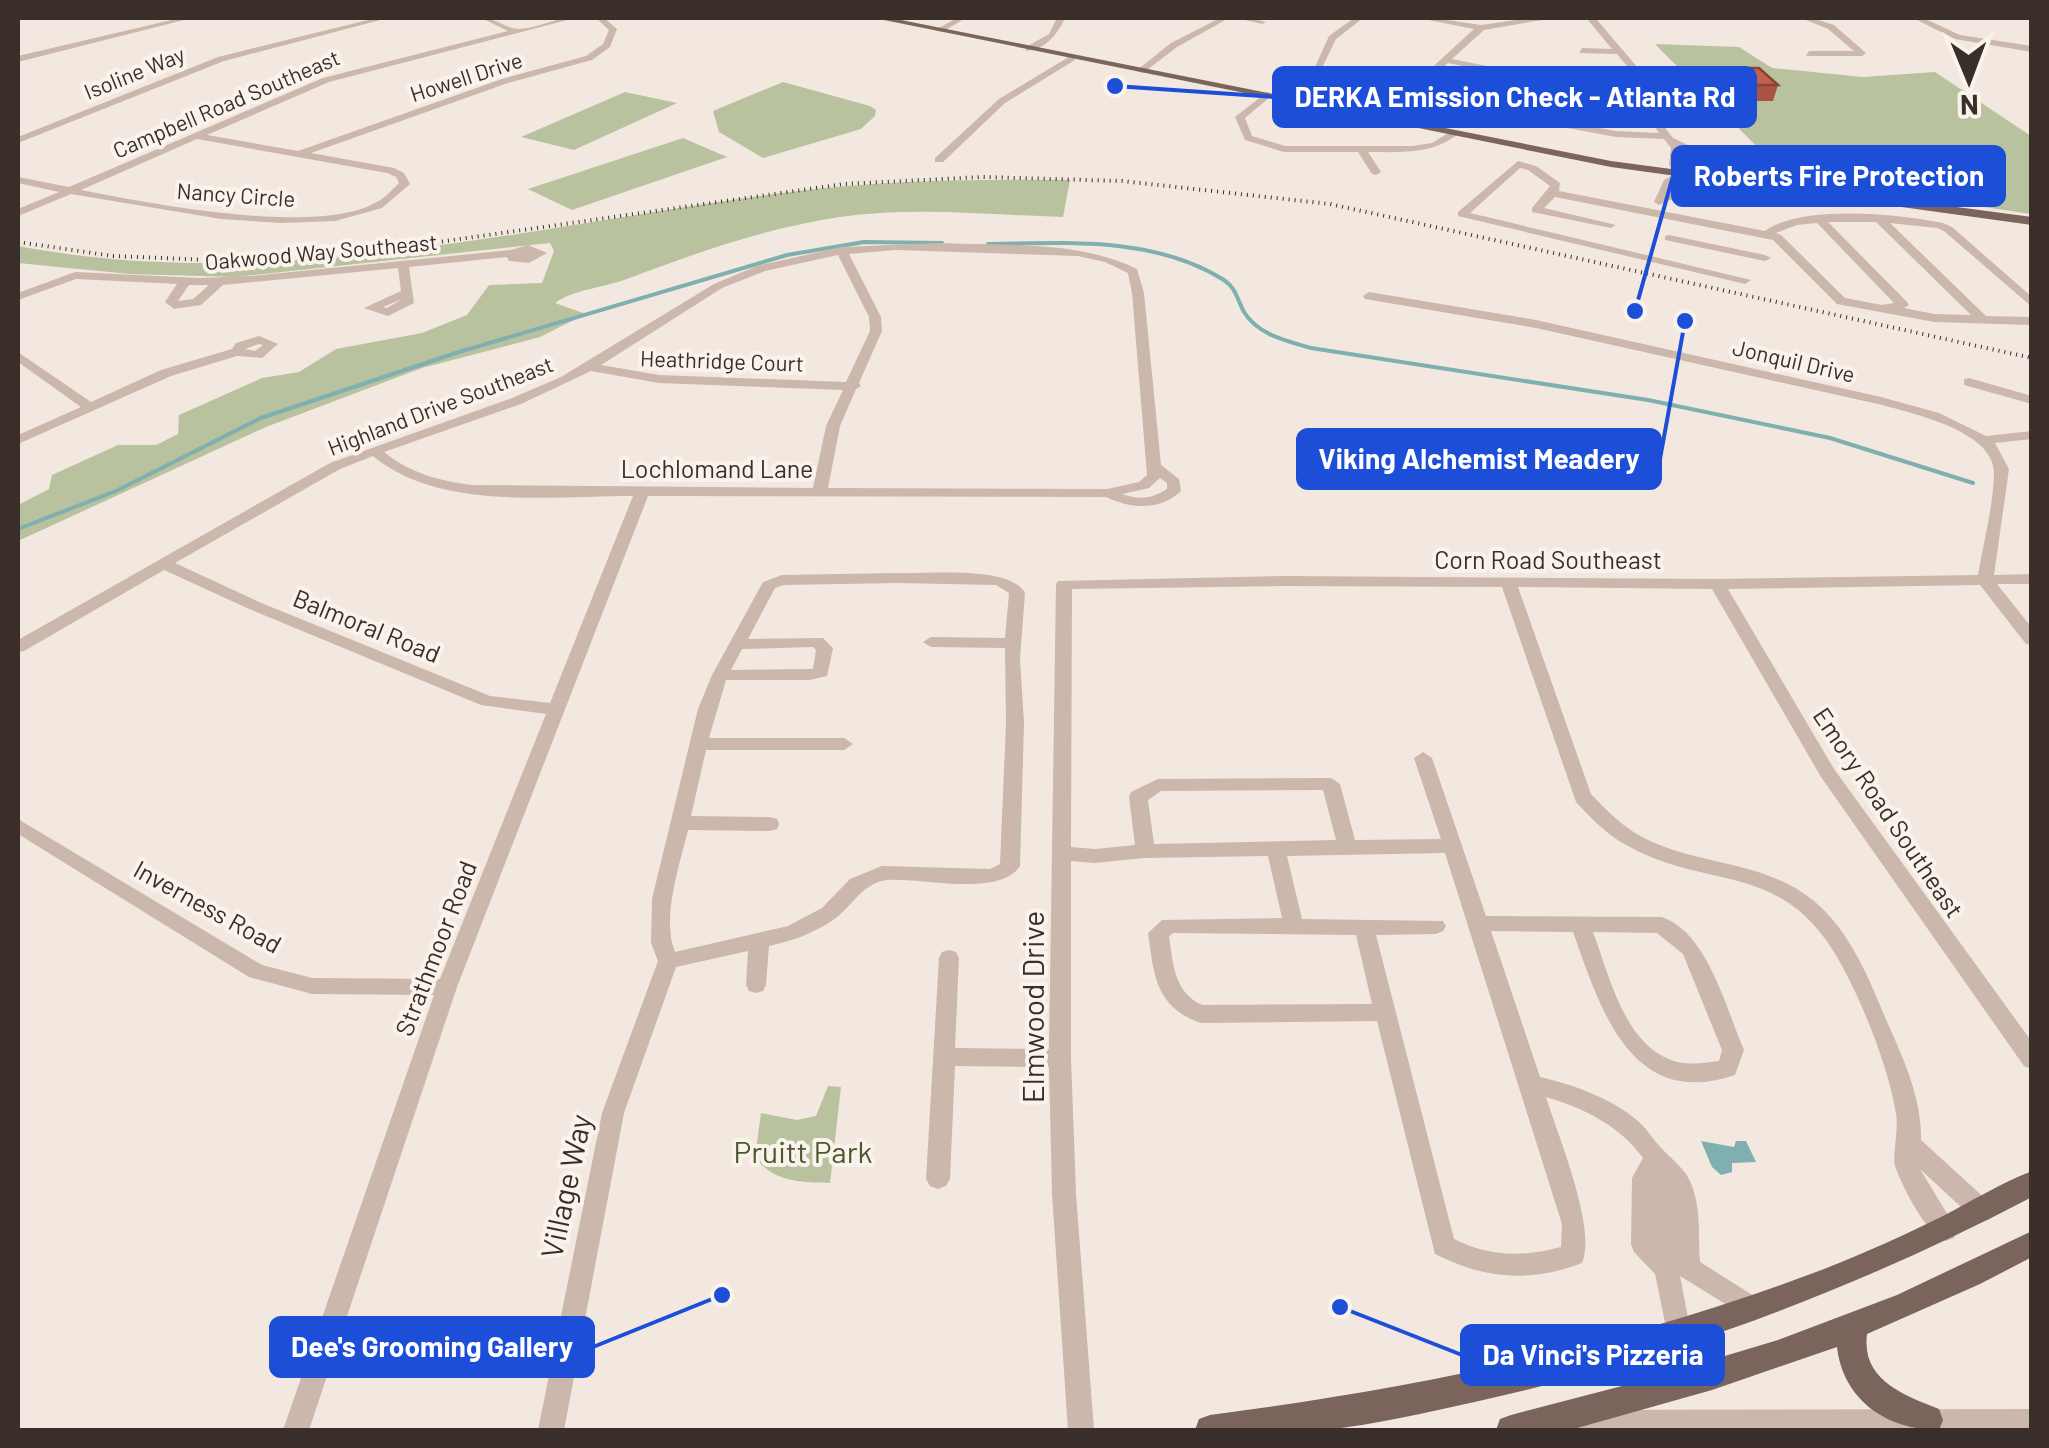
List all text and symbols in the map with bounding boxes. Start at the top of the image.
north arrow [1919,30,2019,130]
street label: Isoline Way [80,40,188,104]
street label: Campbell Road Southeast [109,43,343,163]
street label: Howell Drive [406,46,526,106]
callout: DERKA Emission Check - Atlanta Rd [1274,68,1755,126]
text: DERKA Emission Check - Atlanta Rd [1294,79,1736,113]
text: N [1960,89,1979,123]
callout: Roberts Fire Protection [1673,147,2004,205]
text: Roberts Fire Protection [1694,158,1984,192]
street label: Nancy Circle [176,177,296,211]
street label: Oakwood Way Southeast [204,228,438,274]
street label: Jonquil Drive [1730,333,1858,387]
street label: Heathridge Court [640,344,804,376]
street label: Highland Drive Southeast [324,350,556,460]
callout: Viking Alchemist Meadery [1298,430,1660,488]
text: Viking Alchemist Meadery [1318,441,1640,475]
street label: Lochlomand Lane [621,453,813,483]
street label: Corn Road Southeast [1434,544,1662,574]
street label: Balmoral Road [289,582,445,668]
street label: Emory Road Southeast [1808,701,1970,923]
street label: Inverness Road [129,853,287,959]
street label: Strathmoor Road [388,856,482,1040]
street label: Elmwood Drive [1014,911,1050,1103]
street label: Village Way [532,1111,598,1261]
park label: Pruitt Park [733,1133,873,1169]
callout: Dee's Grooming Gallery [271,1318,593,1376]
callout: Da Vinci's Pizzeria [1462,1326,1723,1384]
text: Dee's Grooming Gallery [291,1329,573,1363]
text: Da Vinci's Pizzeria [1483,1337,1703,1371]

